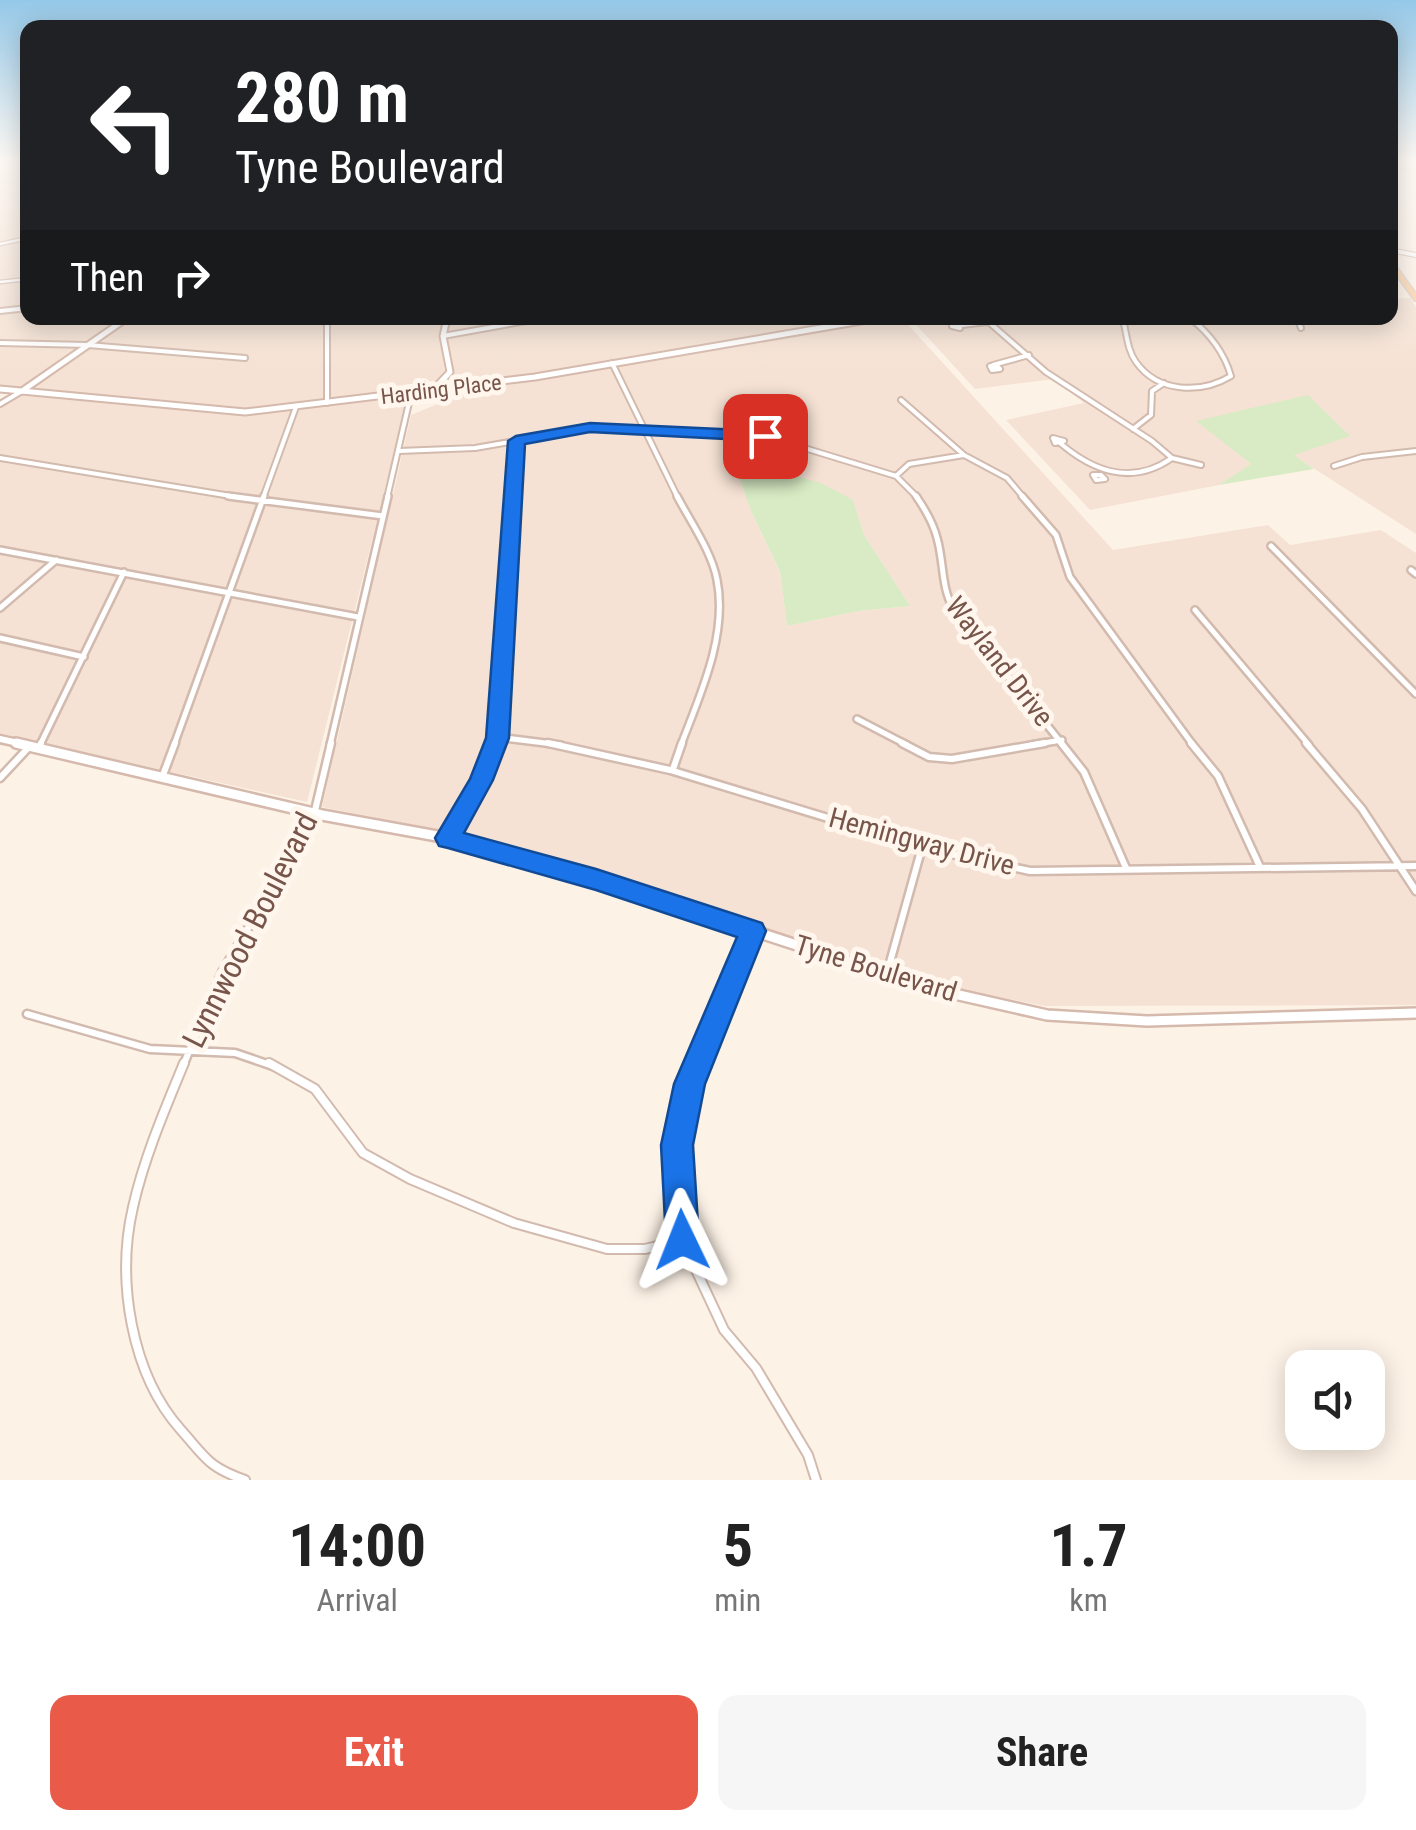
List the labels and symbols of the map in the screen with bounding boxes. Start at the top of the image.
street label: Harding Place [379,370,503,409]
pin [723,394,808,479]
street label: Wayland Drive [939,590,1060,733]
street label: Hemingway Drive [825,801,1018,882]
street label: Lynnwood Boulevard [174,806,326,1054]
street label: Tyne Boulevard [791,928,961,1009]
position arrow [630,1188,734,1292]

